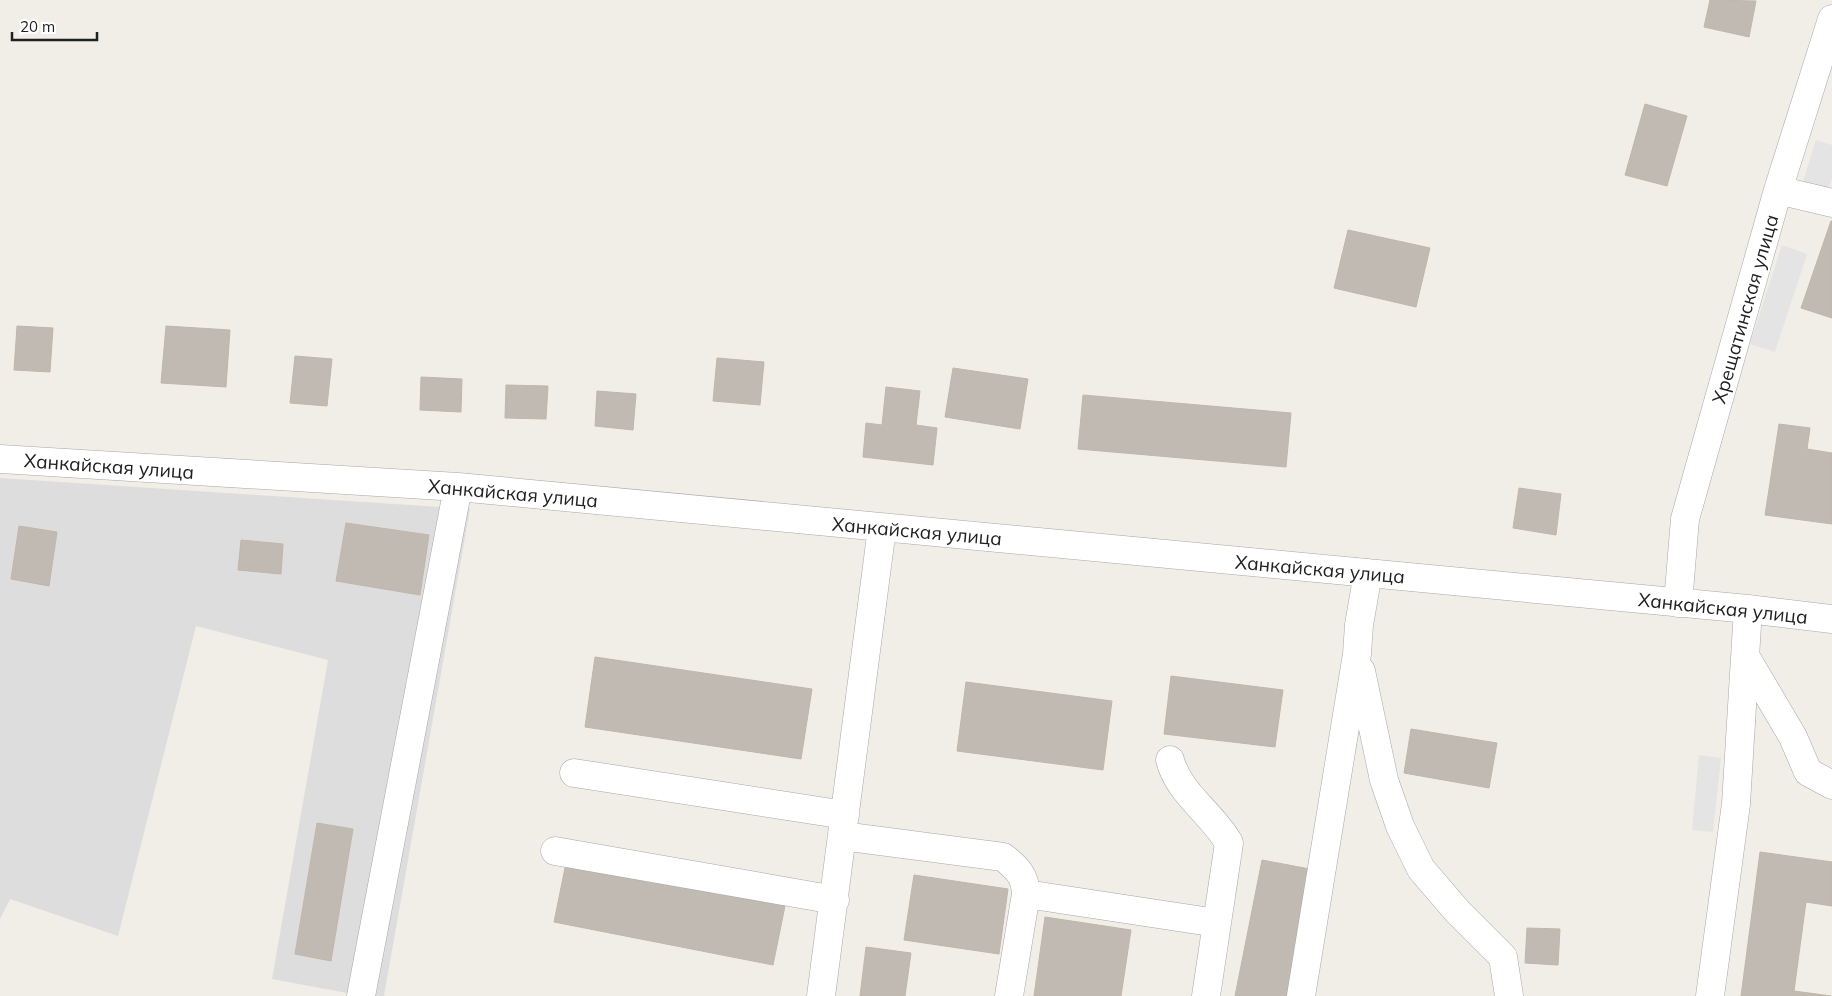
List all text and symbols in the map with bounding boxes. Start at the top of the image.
scale bar [12,10,98,42]
text: 20 m [20,17,55,36]
street label: Хрещатинская улица [1707,212,1783,406]
street label: Ханкайская улица [23,448,195,484]
street label: Ханкайская улица [427,474,599,512]
street label: Ханкайская улица [831,512,1003,550]
street label: Ханкайская улица [1234,550,1406,588]
street label: Ханкайская улица [1637,587,1809,629]

